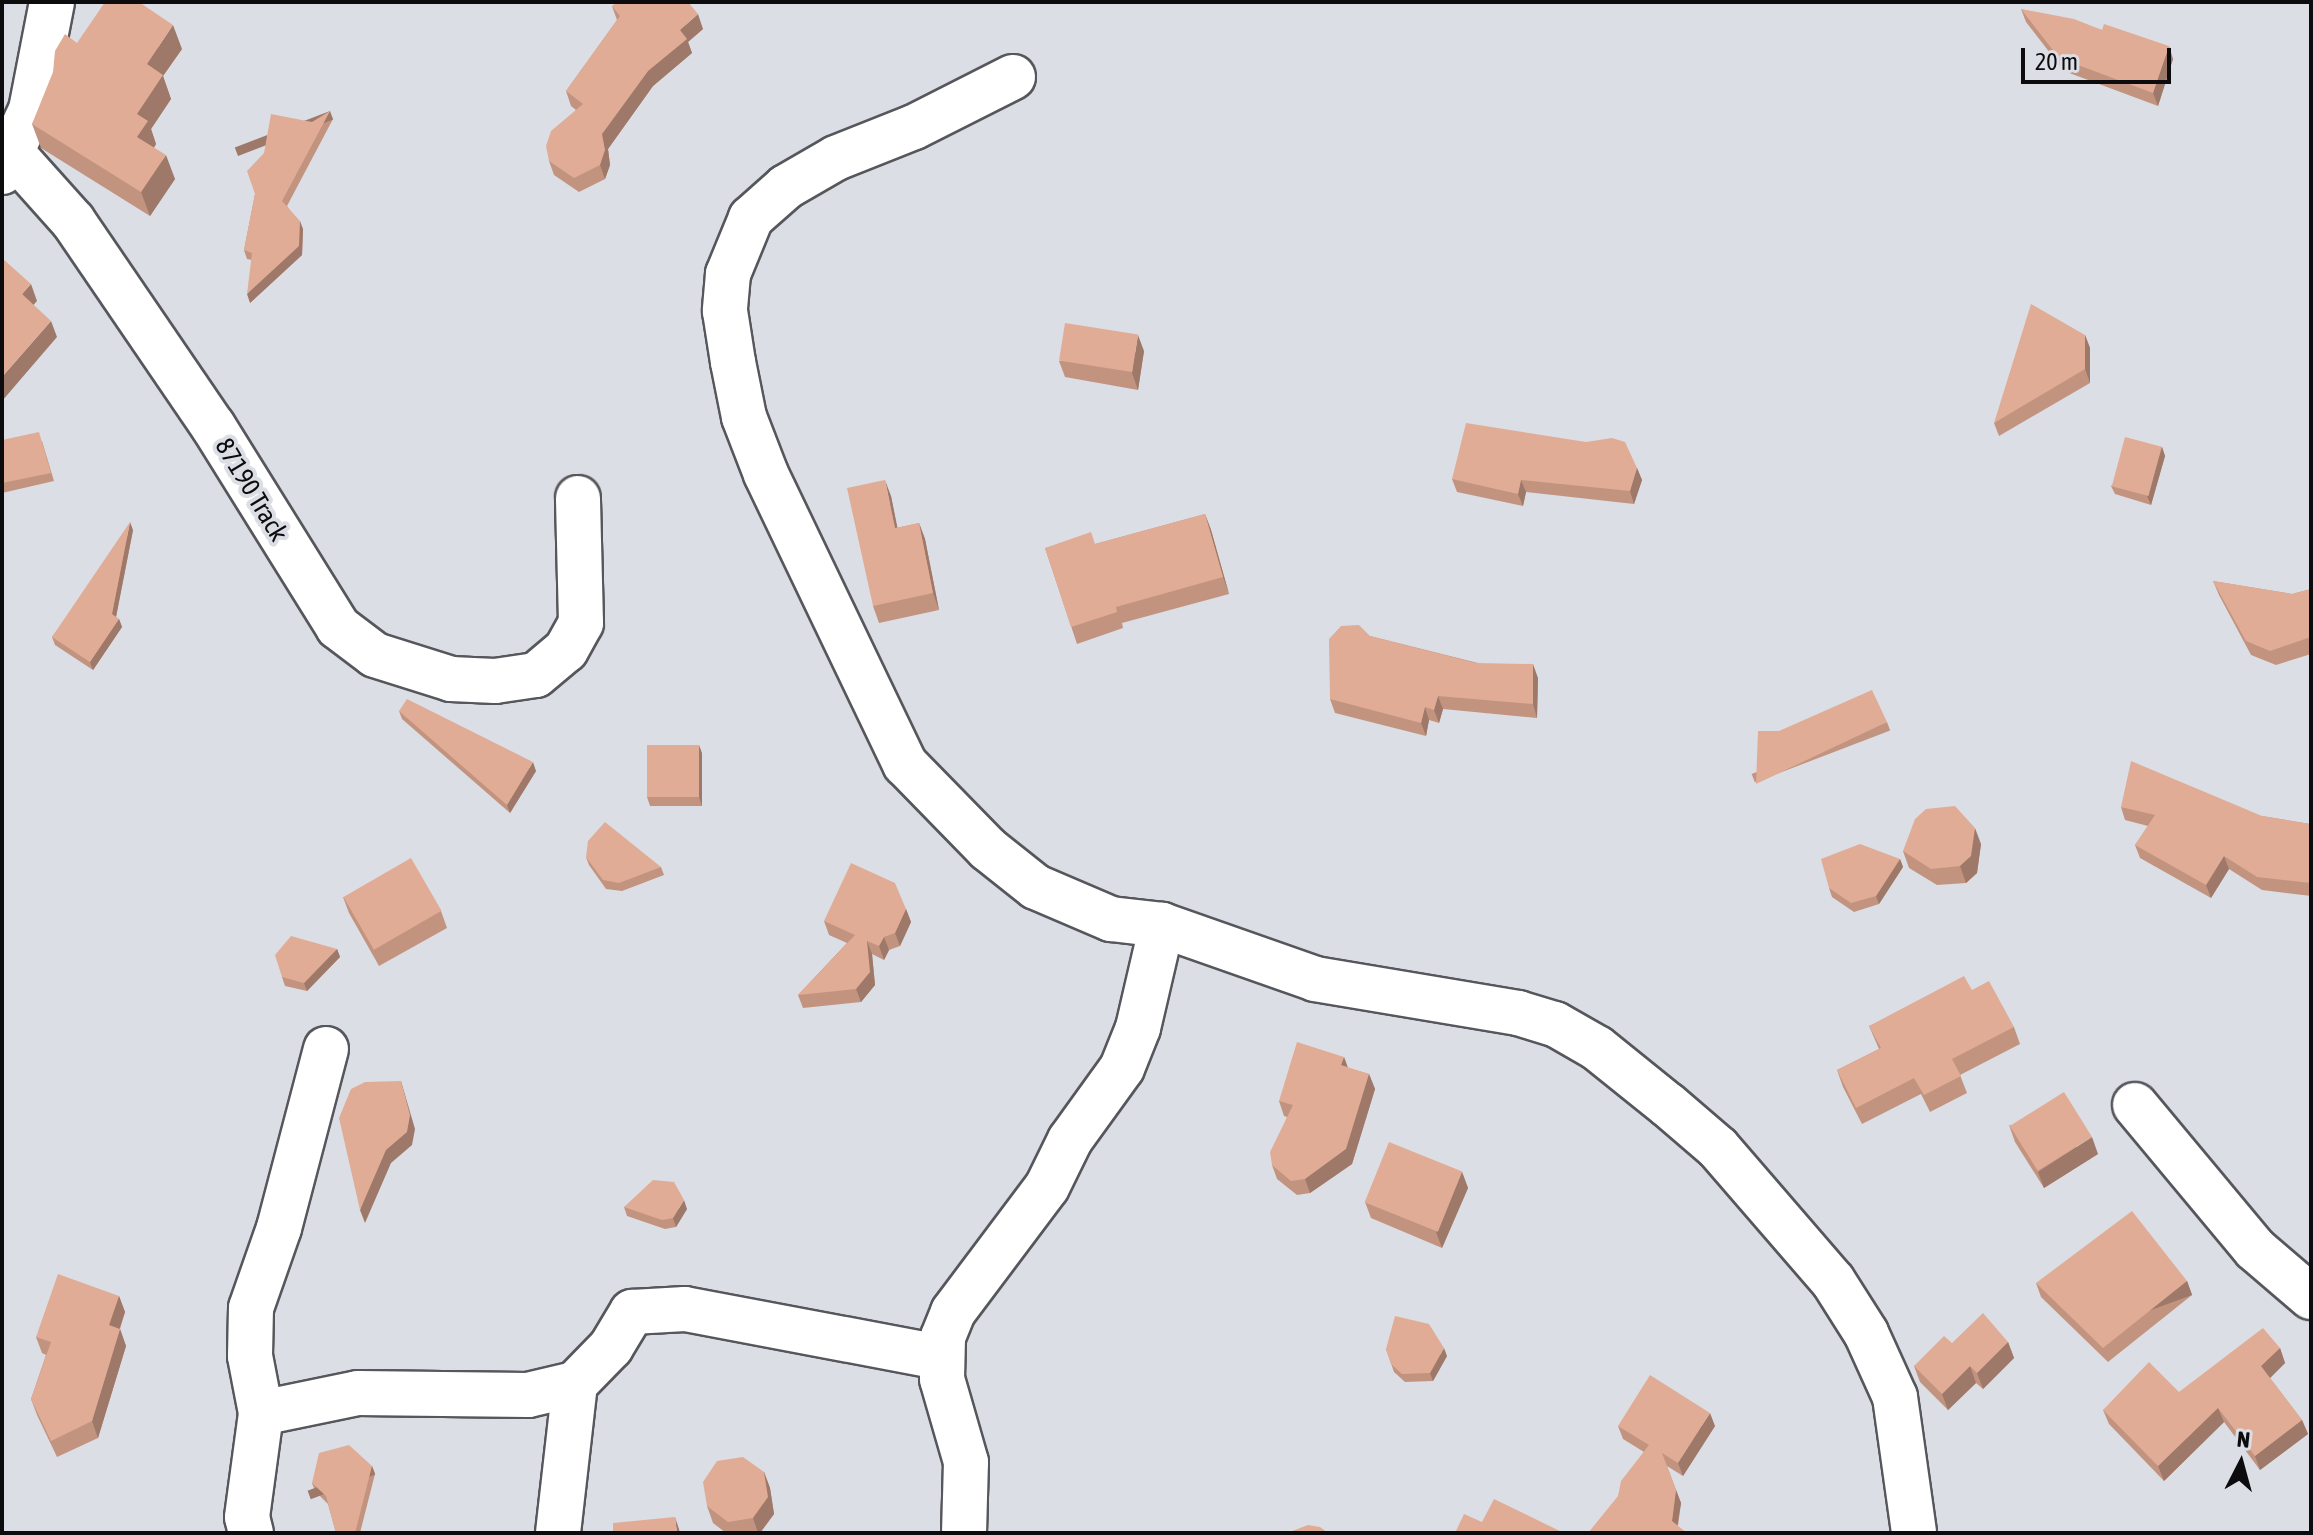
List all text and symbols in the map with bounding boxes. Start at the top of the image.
scale bar [2025,32,2175,82]
text: 20 m [2035,48,2078,75]
street label: 87190 Track [208,433,294,547]
north arrow [2201,1423,2281,1503]
text: N [2236,1426,2251,1453]

